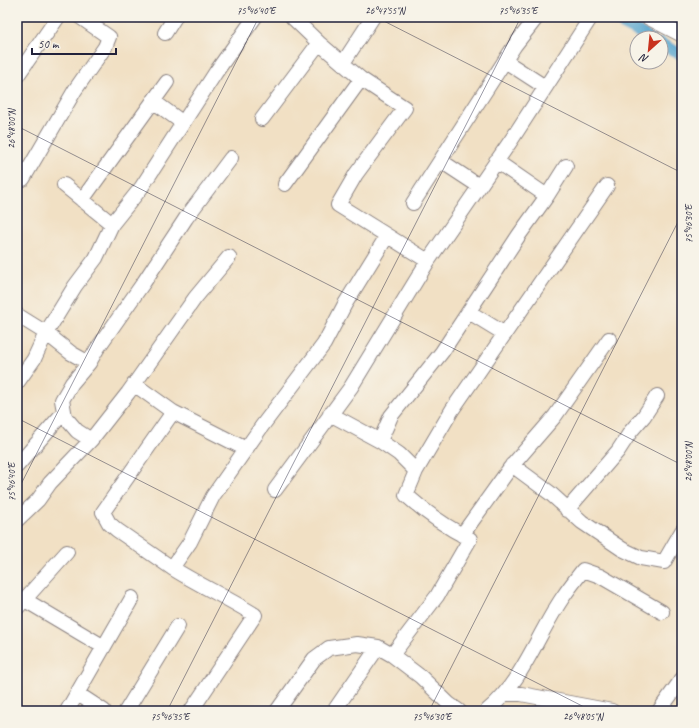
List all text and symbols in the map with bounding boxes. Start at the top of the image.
text: 75°46'40"E [237,4,277,17]
text: 26°47'55"N [365,4,407,17]
text: 75°46'35"E [499,4,539,17]
scale bar [32,30,116,56]
north arrow [629,30,669,70]
text: 50 m [38,36,60,52]
text: N [636,50,651,67]
text: 26°48'00"N [5,107,18,149]
text: 75°46'30"E [682,203,695,243]
text: 26°48'00"N [682,440,695,482]
text: 75°46'40"E [5,461,18,501]
text: 75°46'35"E [151,710,191,723]
text: 75°46'30"E [413,710,453,723]
text: 26°48'05"N [563,710,605,723]

